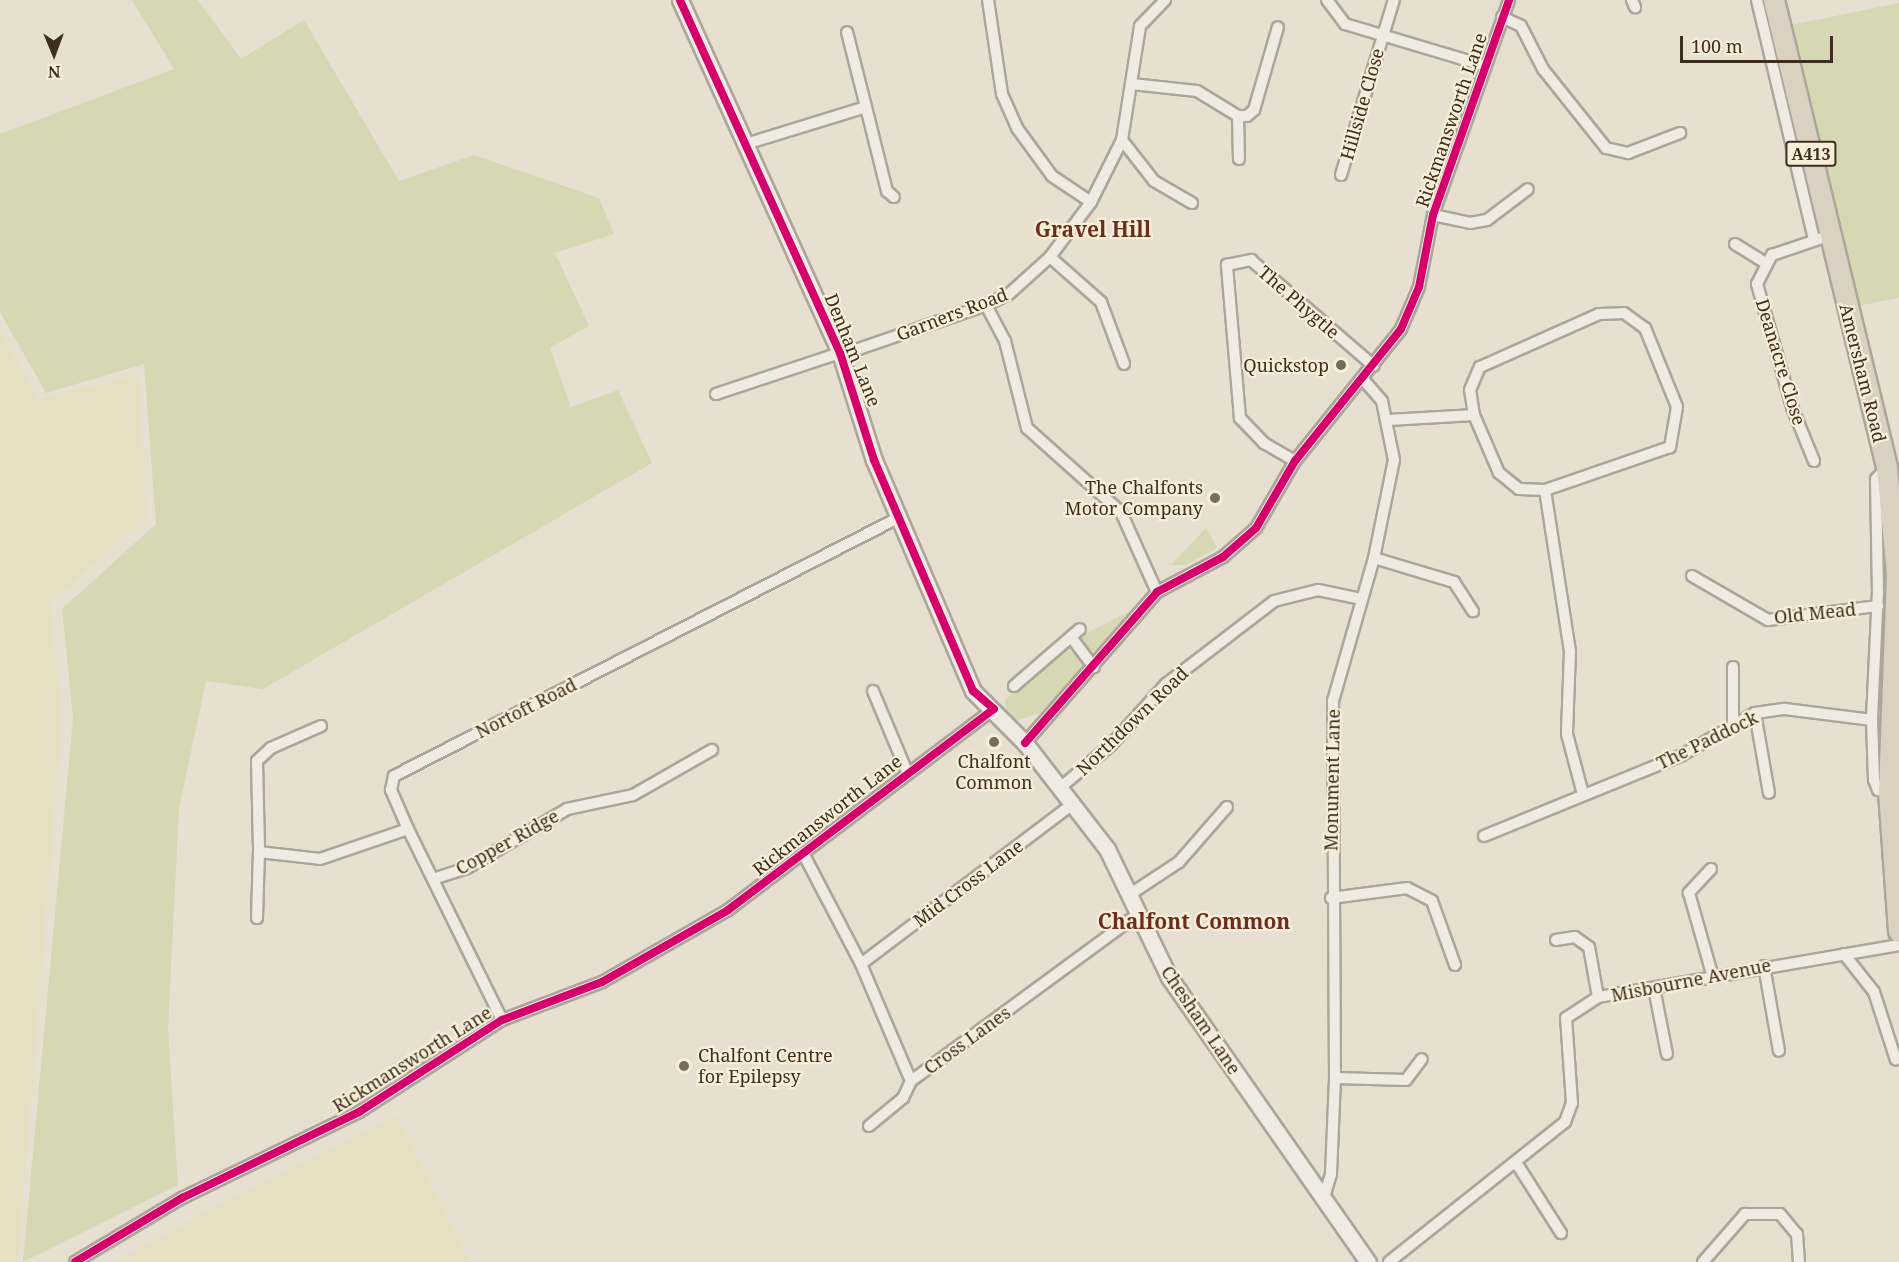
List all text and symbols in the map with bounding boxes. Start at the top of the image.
north arrow [24,24,84,84]
scale bar [1683,24,1836,62]
street label: Rickmansworth Lane [1411,30,1491,210]
text: 100 m [1691,34,1743,58]
street label: Hillside Close [1336,46,1388,162]
text: N [48,61,61,83]
road number: A413 [1784,141,1838,167]
district label: Gravel Hill [1035,216,1151,242]
street label: The Phygtle [1254,261,1344,343]
street label: Garners Road [893,283,1011,345]
street label: Denham Lane [820,290,886,410]
street label: Deanacre Close [1752,296,1810,428]
street label: Amersham Road [1835,301,1891,445]
place label: Quickstop [1243,354,1329,376]
marker: Quickstop [1334,358,1348,372]
place label: The Chalfonts Motor Company [1065,477,1203,520]
marker: The Chalfonts Motor Company [1208,491,1222,505]
street label: Old Mead [1773,598,1857,628]
street label: Northdown Road [1072,662,1192,780]
street label: Nortoft Road [472,673,580,743]
street label: The Paddock [1653,706,1761,774]
street label: Monument Lane [1320,709,1344,851]
marker: Chalfont Common [987,735,1001,749]
street label: Rickmansworth Lane [748,750,906,880]
place label: Chalfont Common [955,751,1033,794]
street label: Copper Ridge [452,805,562,879]
street label: Mid Cross Lane [909,835,1027,931]
district label: Chalfont Common [1098,908,1290,934]
street label: Misbourne Avenue [1609,954,1773,1006]
street label: Chesham Lane [1157,962,1245,1078]
street label: Rickmansworth Lane [329,1001,495,1117]
street label: Cross Lanes [920,1001,1014,1079]
place label: Chalfont Centre for Epilepsy [698,1045,833,1088]
marker: Chalfont Centre for Epilepsy [675,1057,693,1075]

